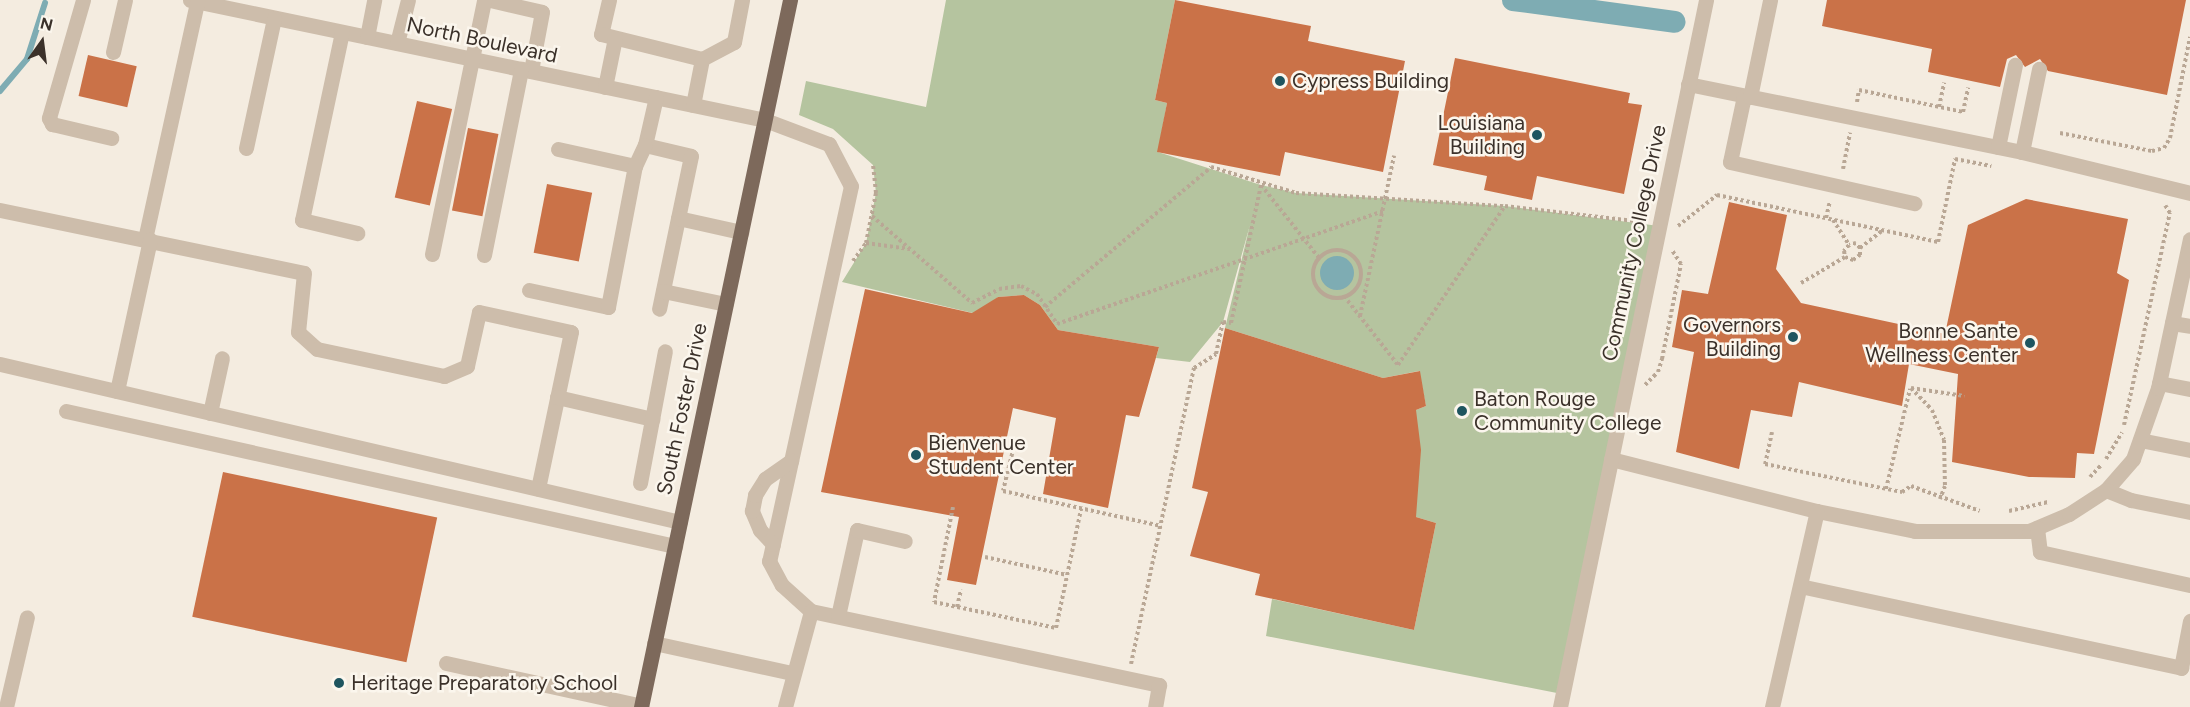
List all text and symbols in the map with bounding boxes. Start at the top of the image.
north arrow [12,12,72,72]
street label: North Boulevard [404,12,560,68]
text: N [38,13,55,35]
place label: Cypress Building [1292,68,1449,94]
marker: Cypress Building [1273,74,1287,88]
place label: Louisiana Building [1438,110,1525,160]
street label: Community College Drive [1597,122,1671,364]
marker: Louisiana Building [1530,128,1544,142]
place label: Governors Building [1683,312,1781,362]
place label: Bonne Sante Wellness Center [1865,318,2018,368]
street label: South Foster Drive [651,321,713,497]
marker: Governors Building [1786,330,1800,344]
marker: Bonne Sante Wellness Center [2023,336,2037,350]
place label: Baton Rouge Community College [1474,386,1661,436]
marker: Baton Rouge Community College [1455,404,1469,418]
place label: Bienvenue Student Center [928,430,1074,480]
marker: Bienvenue Student Center [909,448,923,462]
place label: Heritage Preparatory School [351,670,618,696]
marker: Heritage Preparatory School [332,676,346,690]

